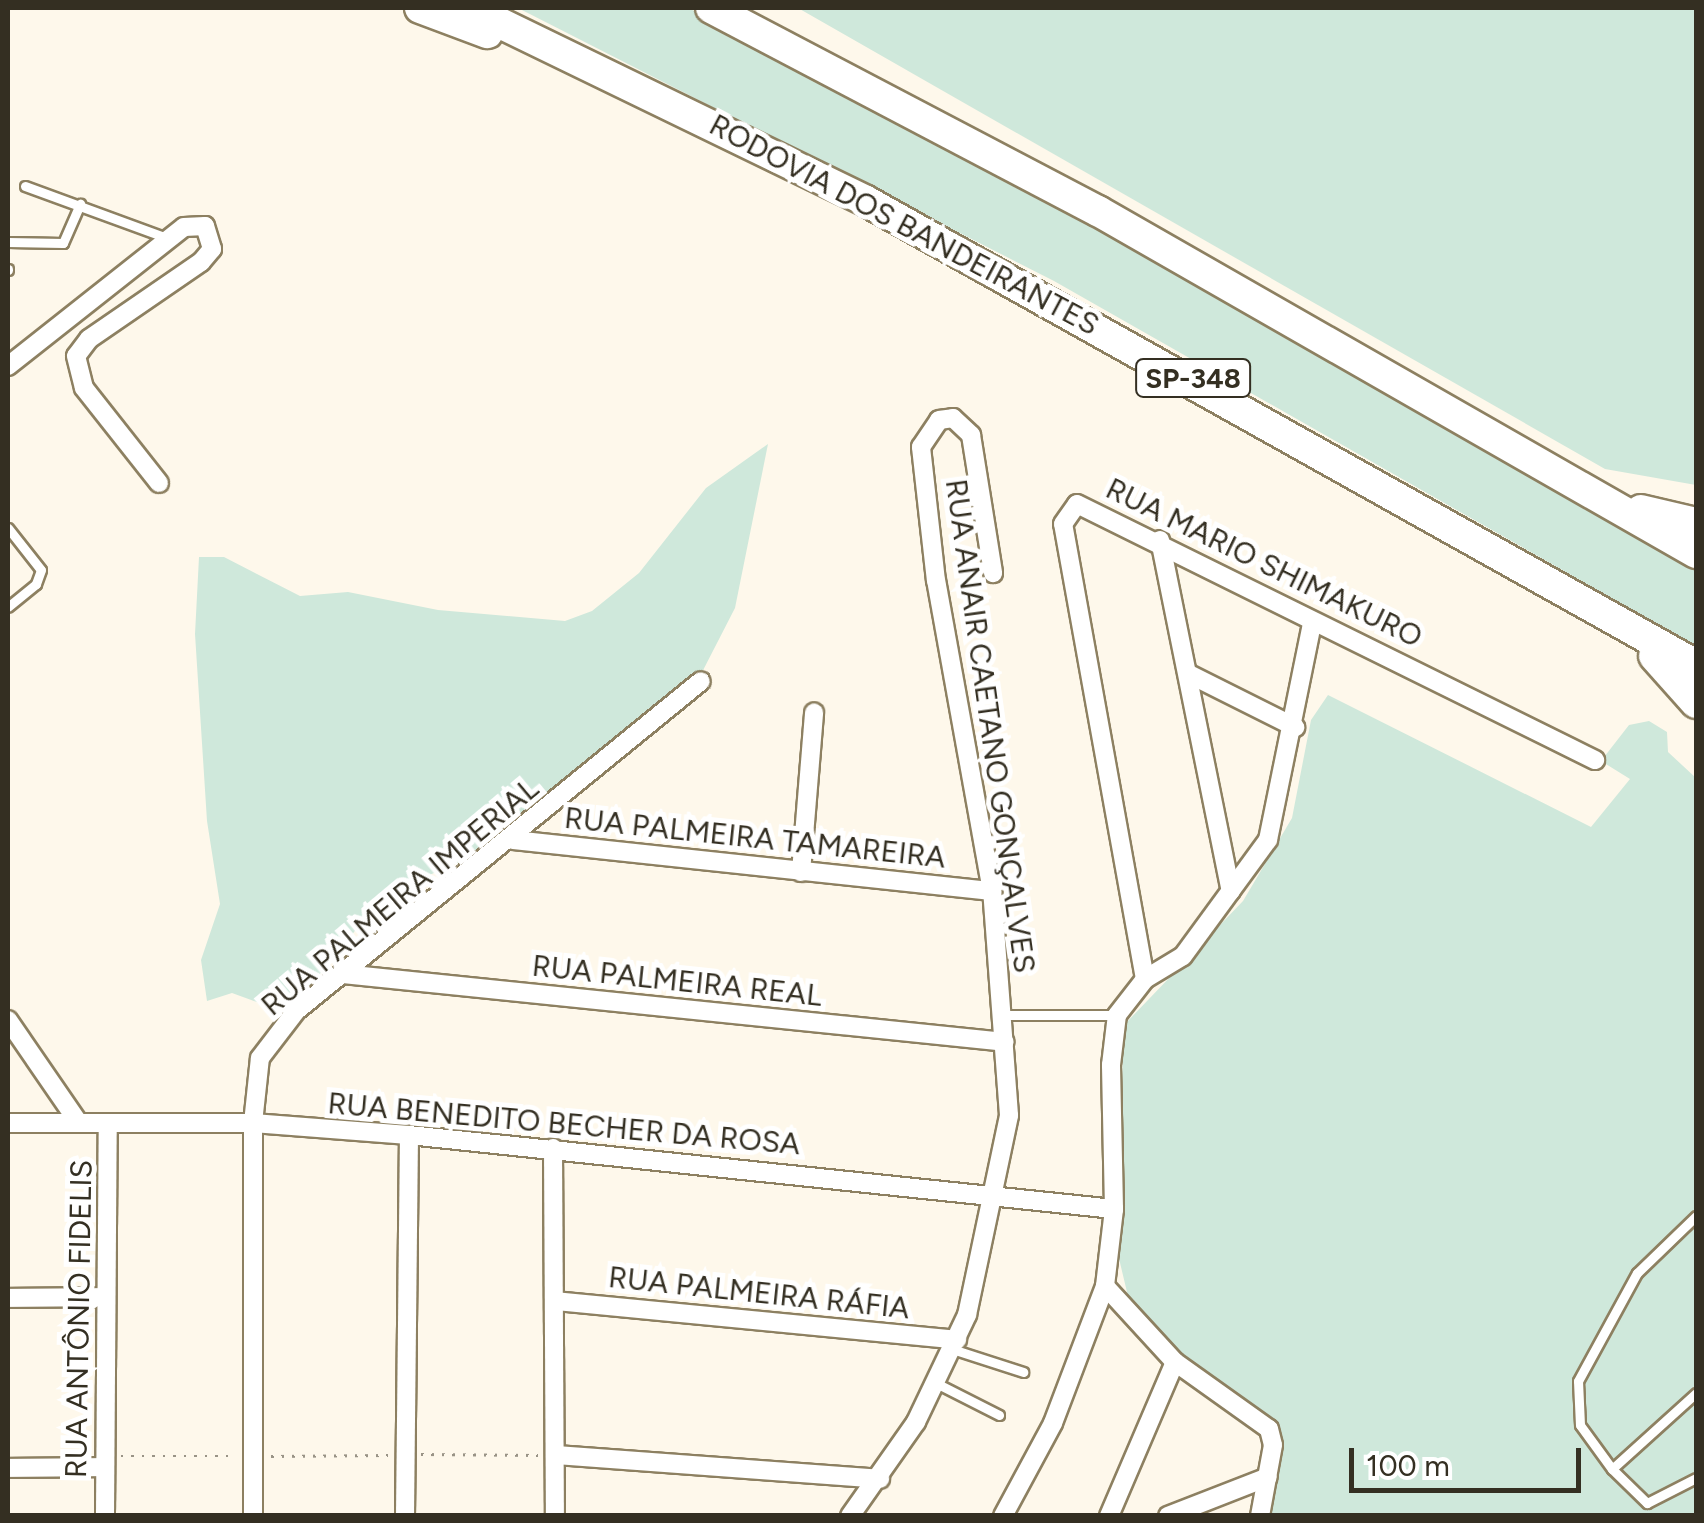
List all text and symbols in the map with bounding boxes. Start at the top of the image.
street label: RODOVIA DOS BANDEIRANTES [703,107,1105,343]
road number: SP-348 [1133,355,1253,401]
street label: RUA MARIO SHIMAKURO [1100,471,1428,655]
street label: RUA ANAIR CAETANO GONÇALVES [938,477,1042,975]
street label: RUA PALMEIRA IMPERIAL [254,771,546,1023]
street label: RUA PALMEIRA TAMAREIRA [563,800,947,876]
street label: RUA PALMEIRA REAL [530,948,824,1014]
street label: RUA BENEDITO BECHER DA ROSA [326,1085,802,1163]
street label: RUA ANTÔNIO FIDELIS [58,1160,100,1478]
street label: RUA PALMEIRA RÁFIA [607,1259,911,1327]
scale bar [1354,1428,1586,1490]
text: 100 m [1366,1447,1450,1484]

